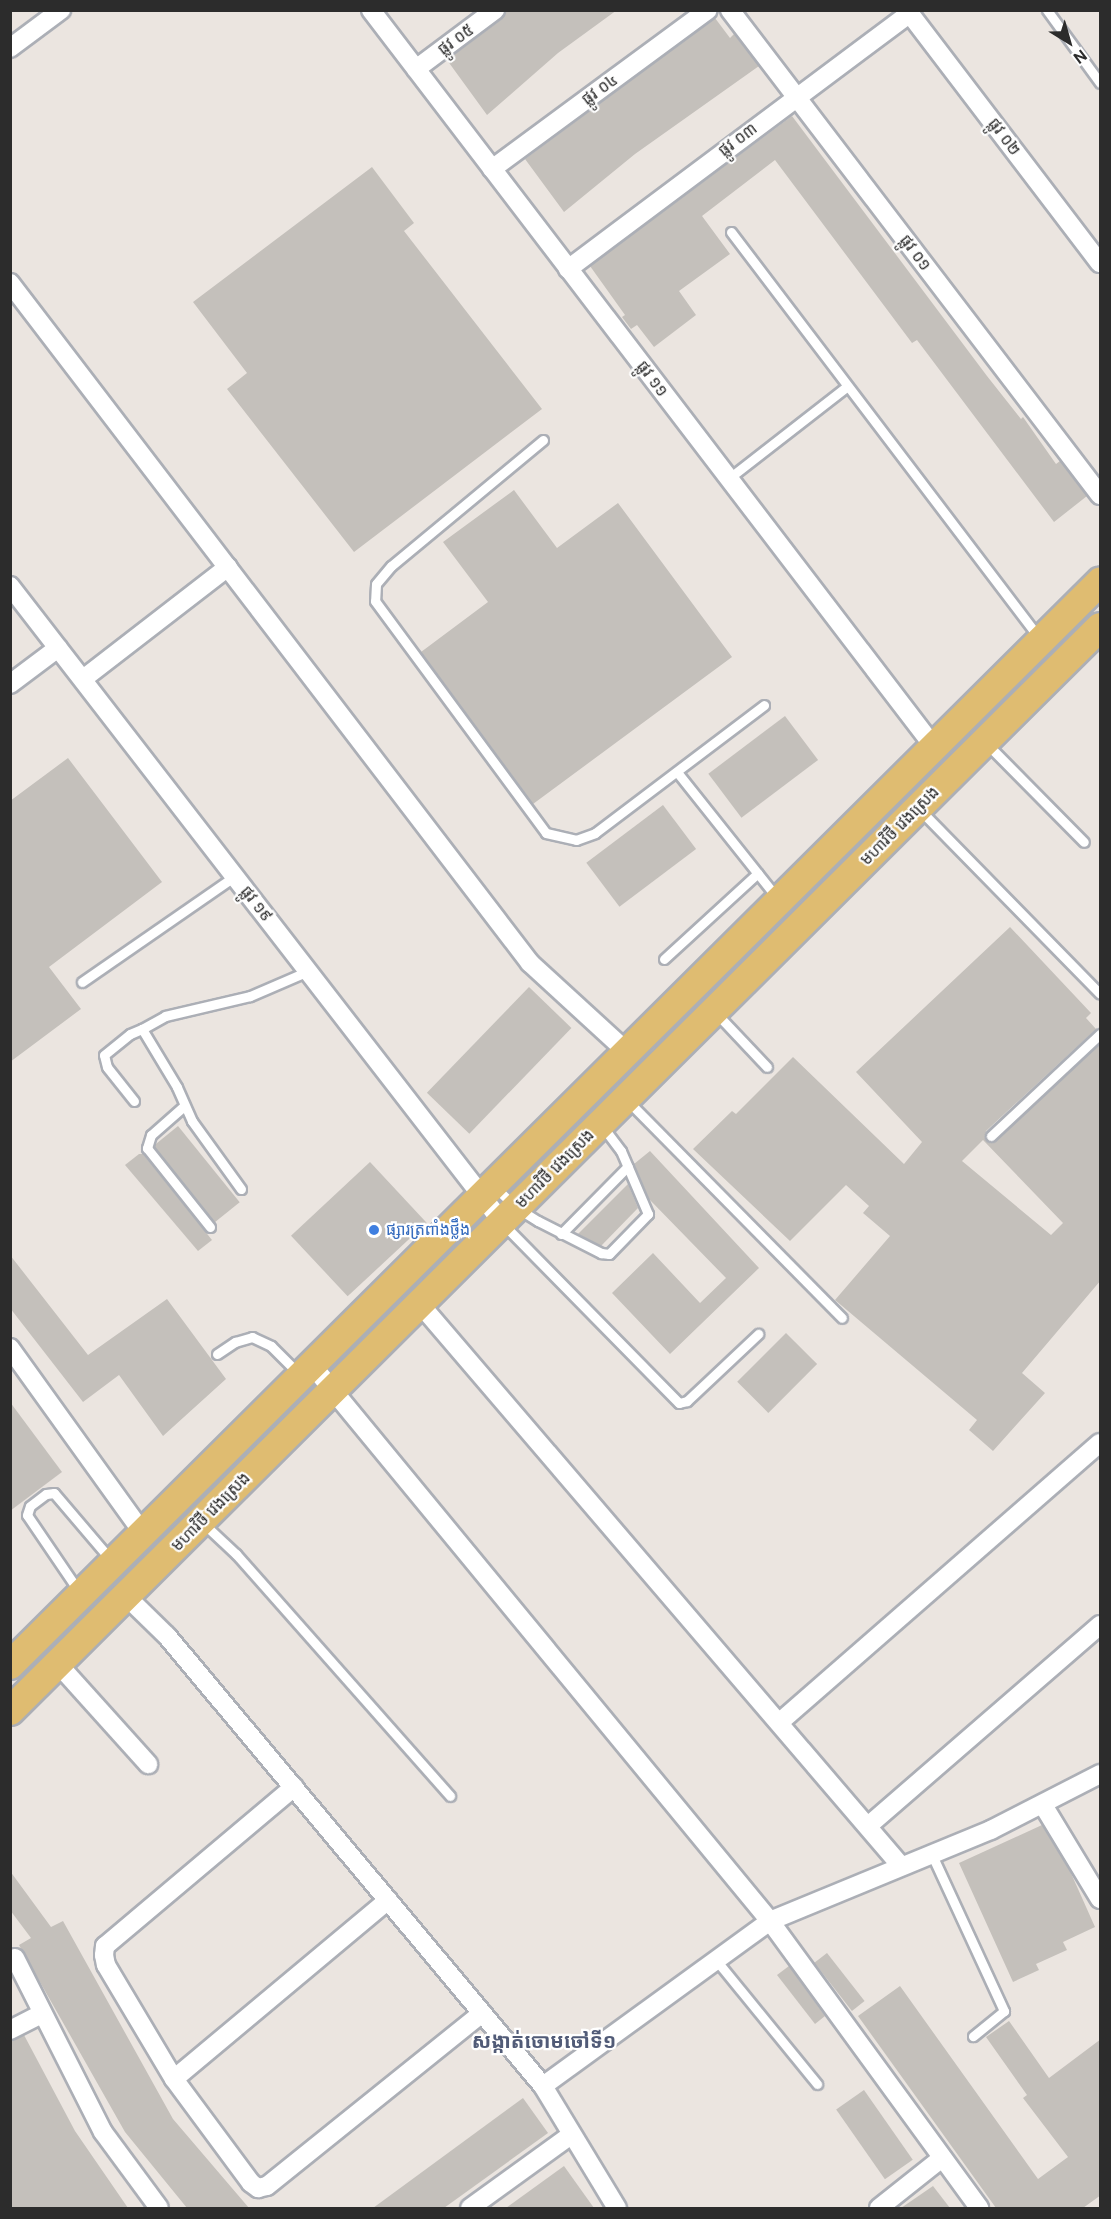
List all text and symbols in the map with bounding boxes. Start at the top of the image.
north arrow [1039,12,1099,72]
street label: ផ្លូវ ០៥ [434,20,478,60]
text: N [1069,45,1091,69]
street label: ផ្លូវ ០៤ [578,70,622,110]
street label: ផ្លូវ ០២ [984,115,1024,159]
street label: ផ្លូវ ០៣ [715,119,761,161]
street label: ផ្លូវ ០១ [895,231,935,275]
street label: ផ្លូវ ១១ [632,357,672,401]
street label: មហាវិថី វេងស្រេង [857,783,943,869]
street label: ផ្លូវ ១៩ [236,882,276,926]
street label: មហាវិថី វេងស្រេង [512,1126,598,1212]
place label: ផ្សារត្រពាំងថ្លឹង [386,1220,470,1240]
marker: ផ្សារត្រពាំងថ្លឹង [367,1223,381,1237]
street label: មហាវិថី វេងស្រេង [168,1469,254,1555]
district label: សង្កាត់ចោមចៅទី១ [472,2029,616,2053]

